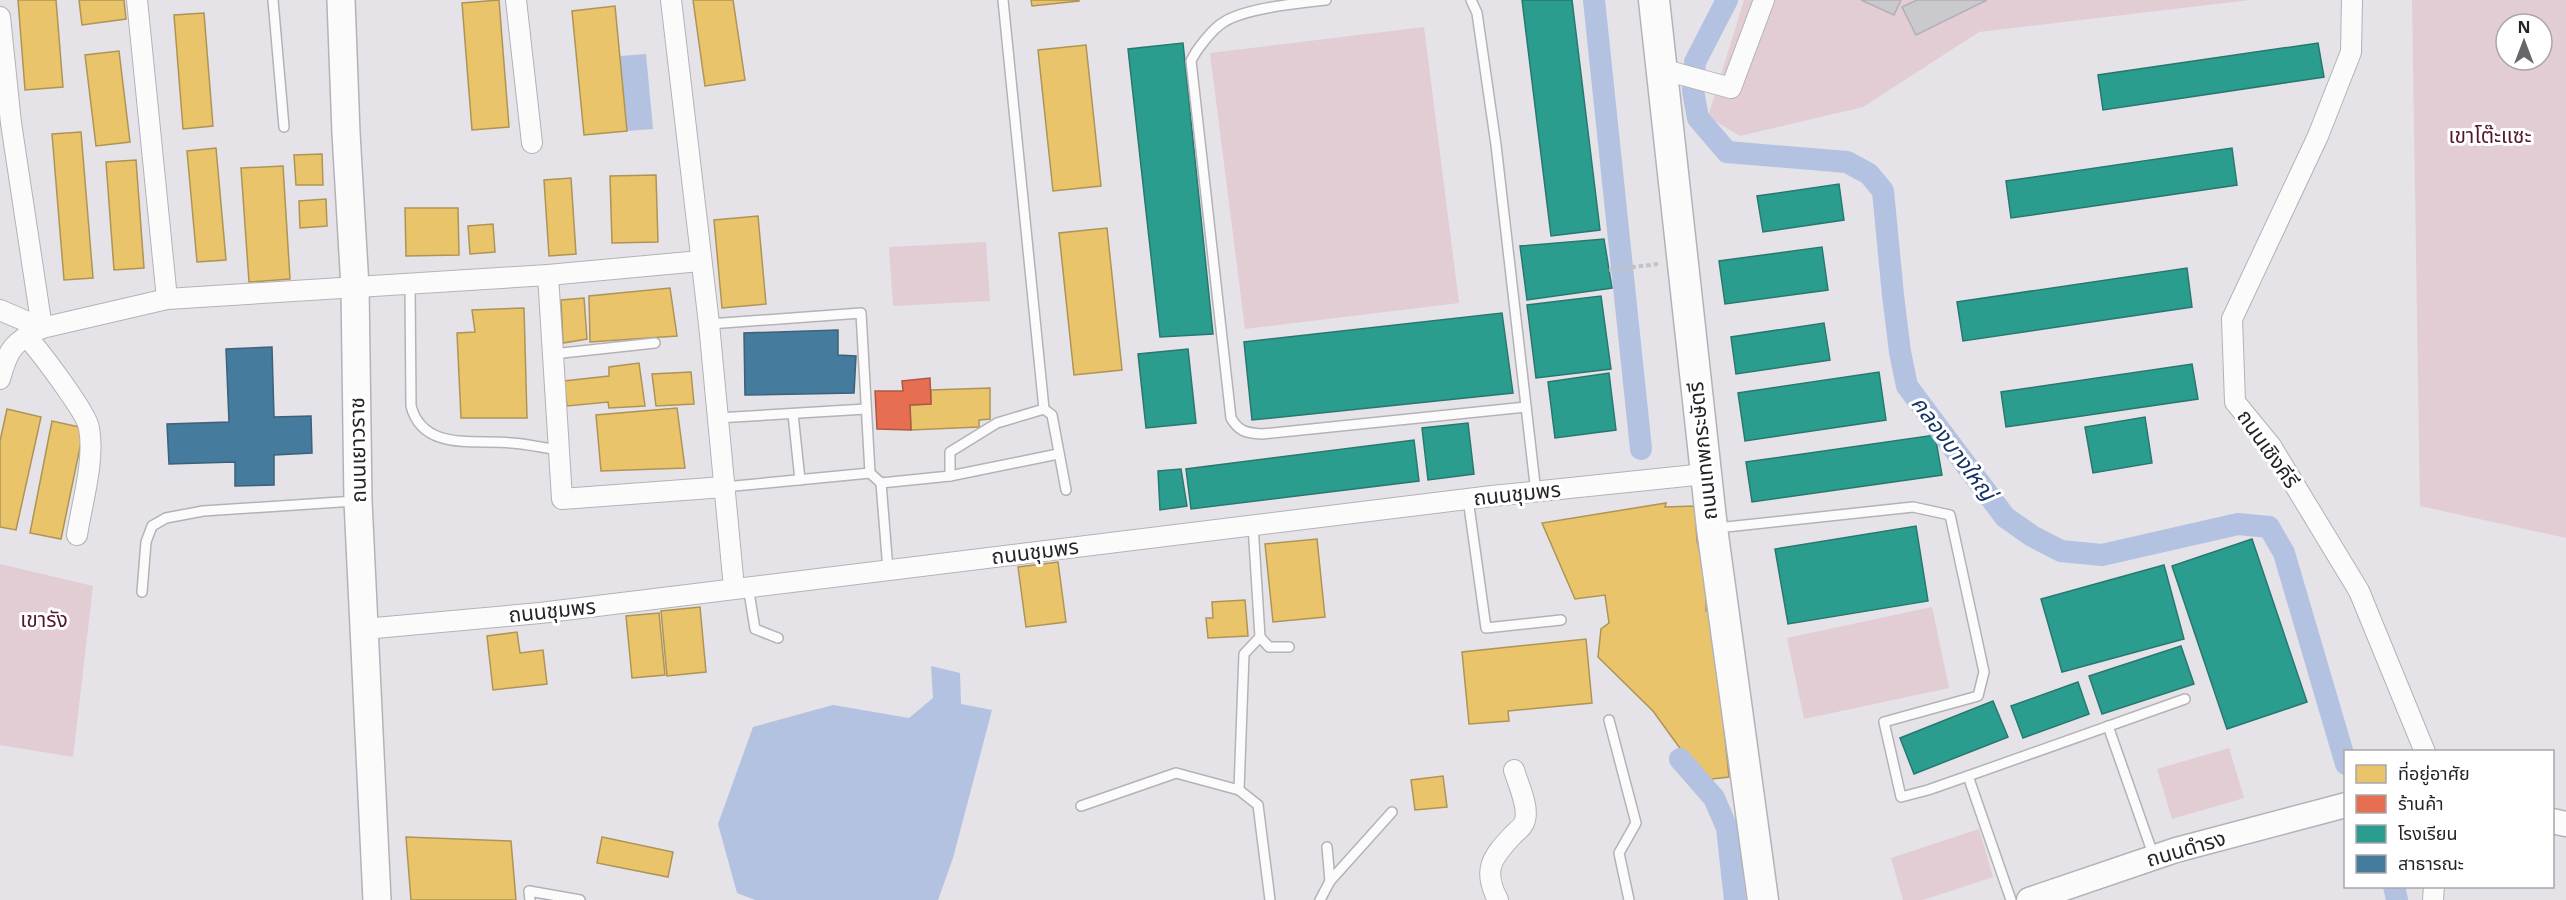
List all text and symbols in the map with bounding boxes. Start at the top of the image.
north arrow [2494,12,2554,72]
text: N [2517,16,2531,38]
park label: เขาโต๊ะแซะ [2448,121,2532,149]
street label: ถนนเทพกระษัตรี [1681,381,1723,522]
water label: คลองบางใหญ่ [1906,389,2006,508]
street label: ถนนเยาวราช [342,397,372,503]
street label: ถนนเชิงคีรี [2231,403,2306,493]
street label: ถนนชุมพร [1472,474,1562,512]
street label: ถนนชุมพร [990,532,1080,570]
street label: ถนนชุมพร [507,591,597,629]
park label: เขารัง [20,605,68,633]
legend [2344,750,2554,888]
text: ที่อยู่อาศัย [2398,761,2470,786]
text: ร้านค้า [2398,791,2444,815]
text: โรงเรียน [2398,821,2457,845]
street label: ถนนดำรง [2143,823,2229,873]
text: สาธารณะ [2398,851,2464,875]

